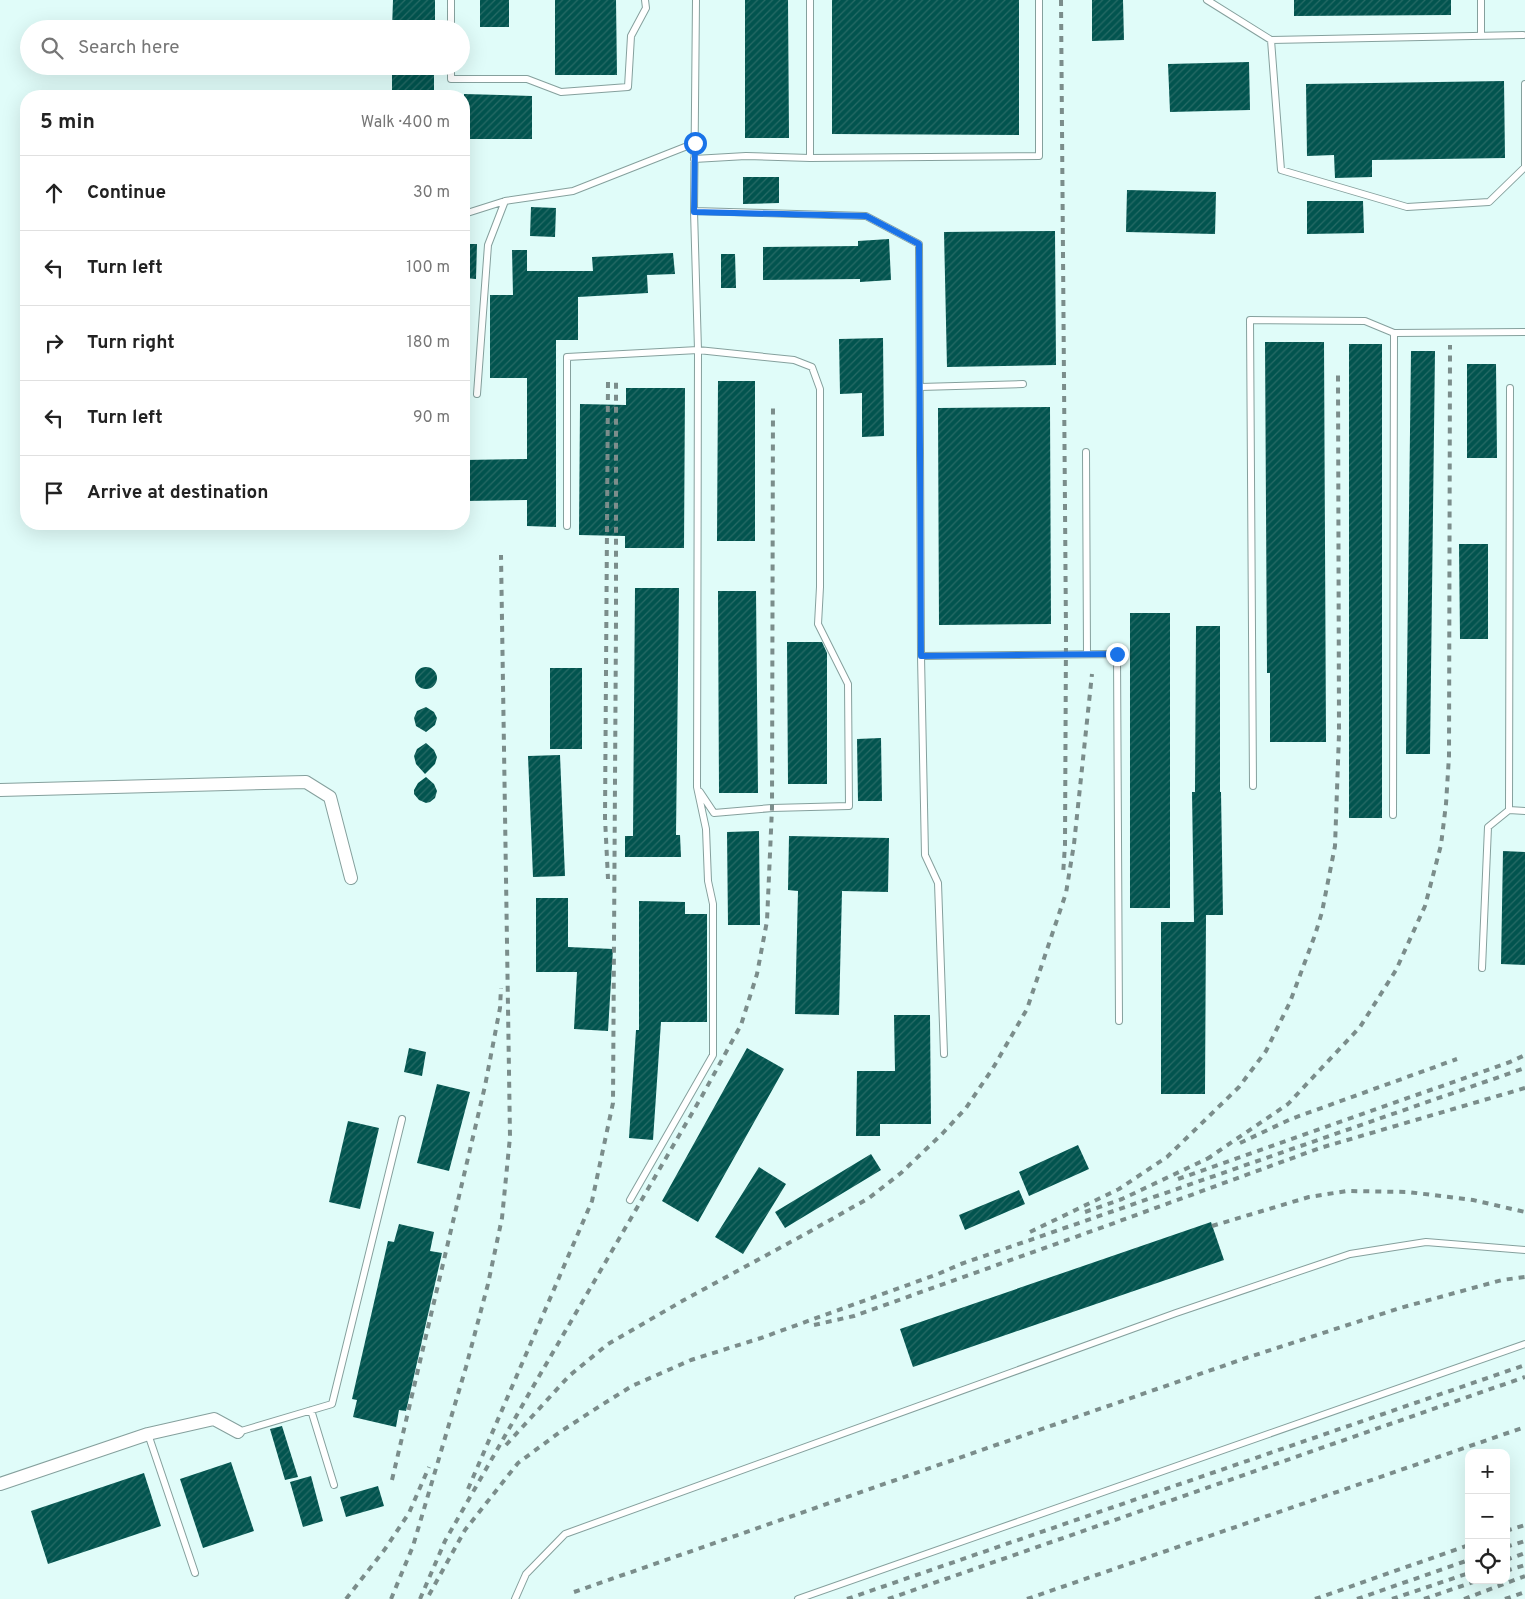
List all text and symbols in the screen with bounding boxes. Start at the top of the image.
search box [20,20,470,75]
icon: search [38,34,66,62]
text: Search here [78,36,180,60]
text: 5 min [40,109,95,136]
text: Walk · 400 m [361,113,450,133]
route start [684,132,707,155]
icon: ahead [40,179,68,207]
text: Continue [87,181,166,205]
text: 30 m [413,183,450,203]
icon: left [40,254,68,282]
text: Turn left [87,256,163,280]
text: 100 m [406,258,450,278]
icon: right [40,329,68,357]
text: Turn right [87,331,175,355]
text: 180 m [407,333,450,353]
icon: left [40,404,68,432]
text: Turn left [87,406,163,430]
text: 90 m [413,408,450,428]
icon: arrive [40,479,68,507]
text: Arrive at destination [87,481,268,505]
route end [1106,643,1129,666]
map controls [1465,1449,1510,1584]
button: + [1465,1449,1510,1494]
button: − [1465,1494,1510,1539]
button: locate [1465,1539,1510,1584]

